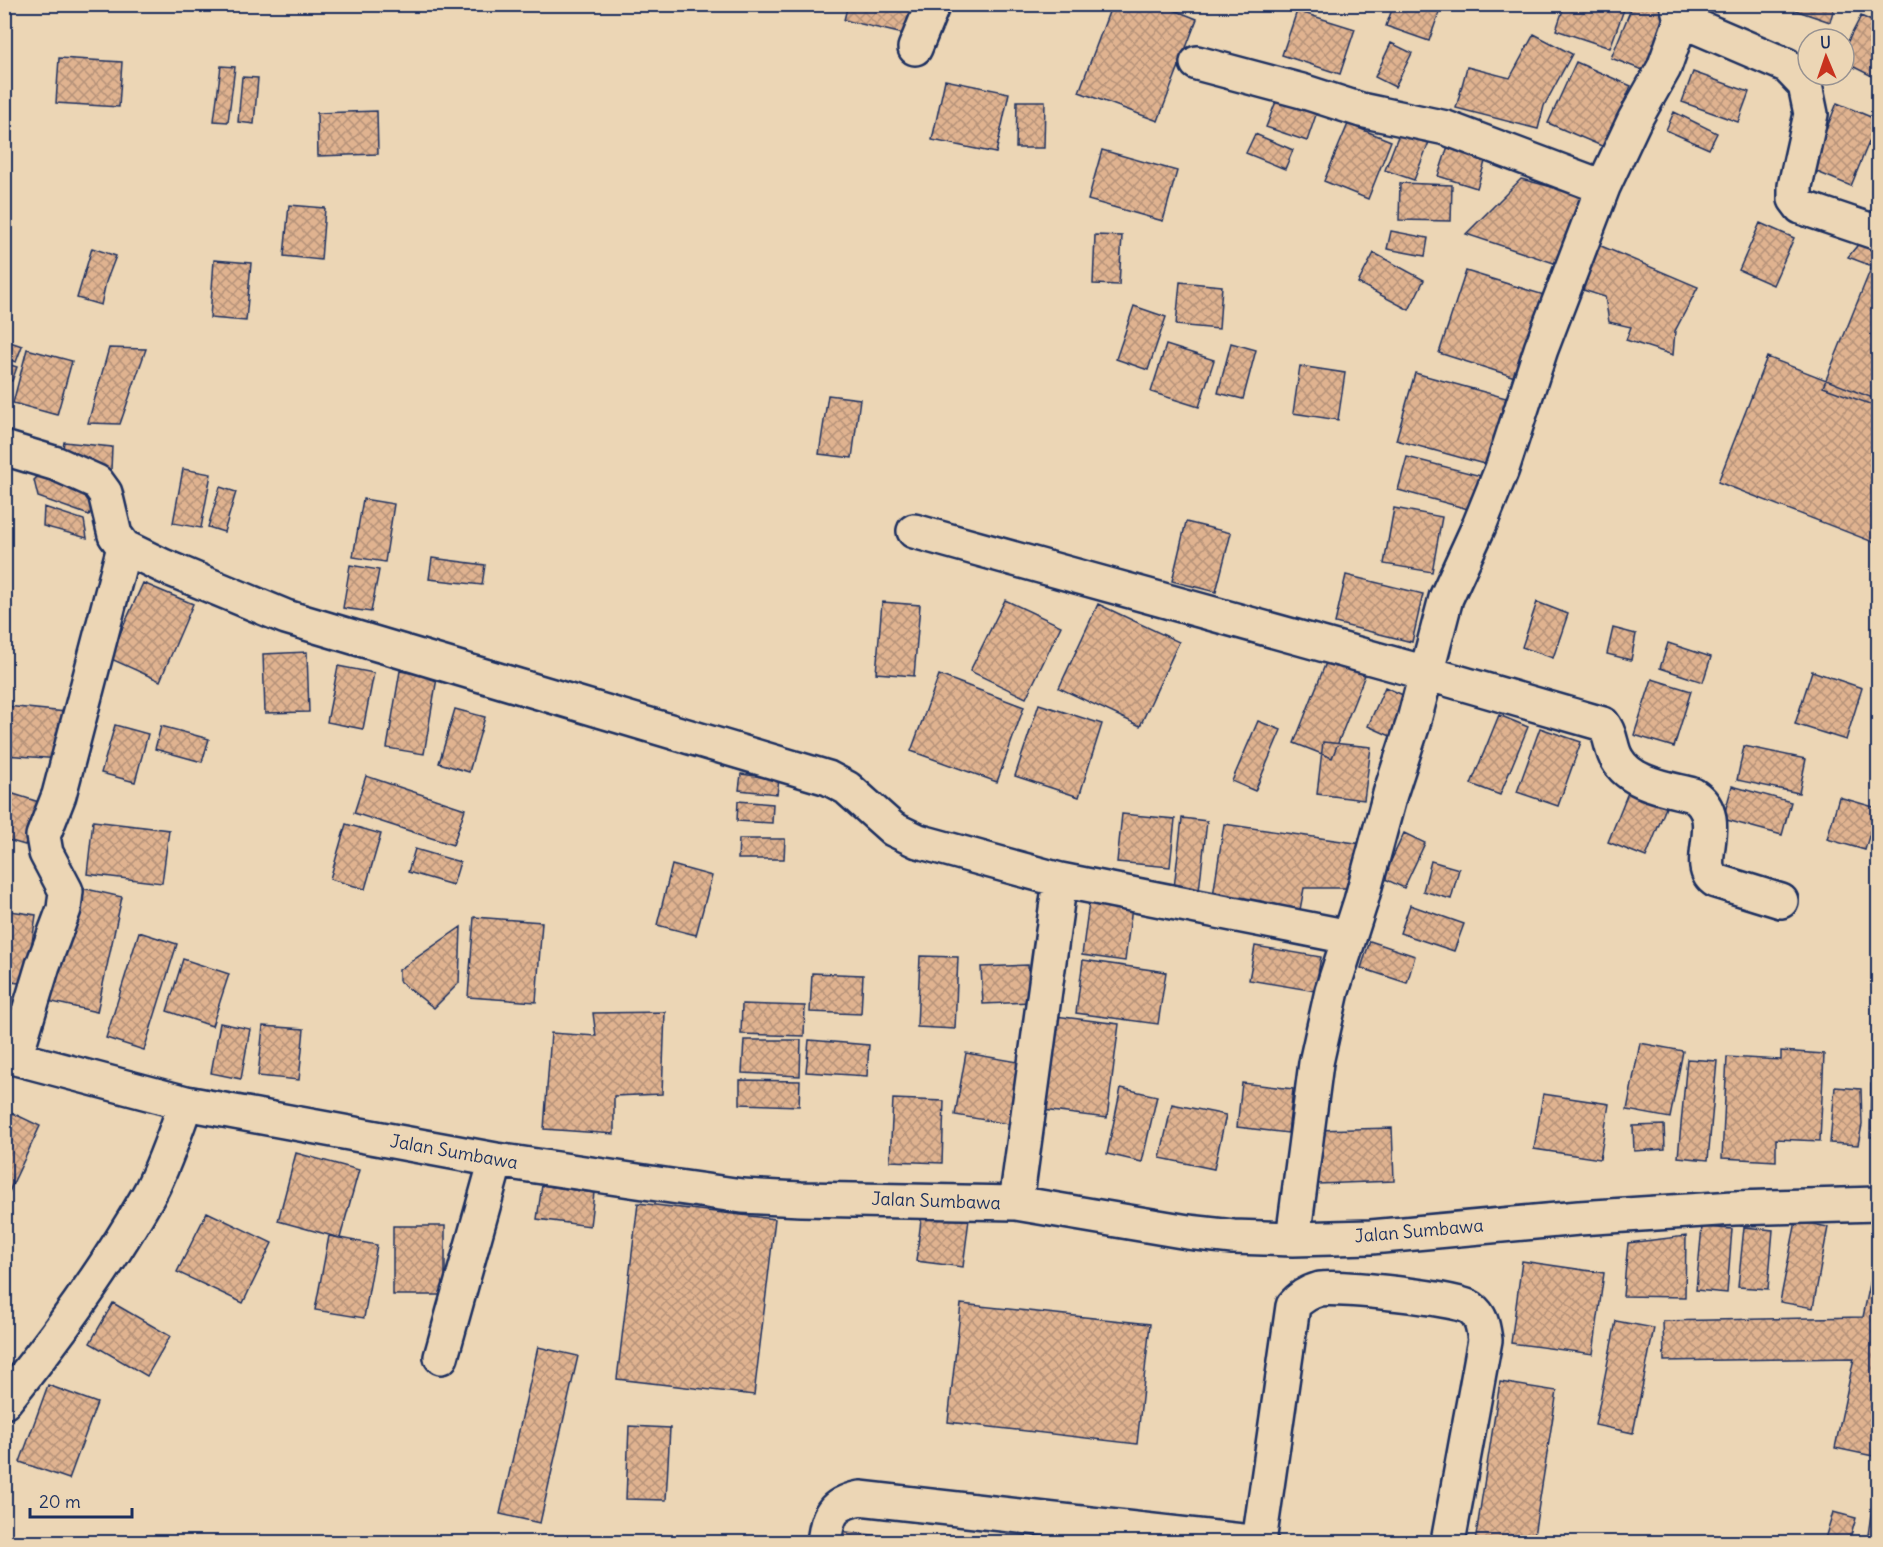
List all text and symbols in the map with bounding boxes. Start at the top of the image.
north arrow [1796,27,1856,87]
text: U [1820,32,1831,52]
street label: Jalan Sumbawa [388,1129,520,1174]
street label: Jalan Sumbawa [871,1187,1001,1214]
street label: Jalan Sumbawa [1354,1213,1484,1248]
scale bar [30,1481,132,1519]
text: 20 m [39,1490,81,1513]

